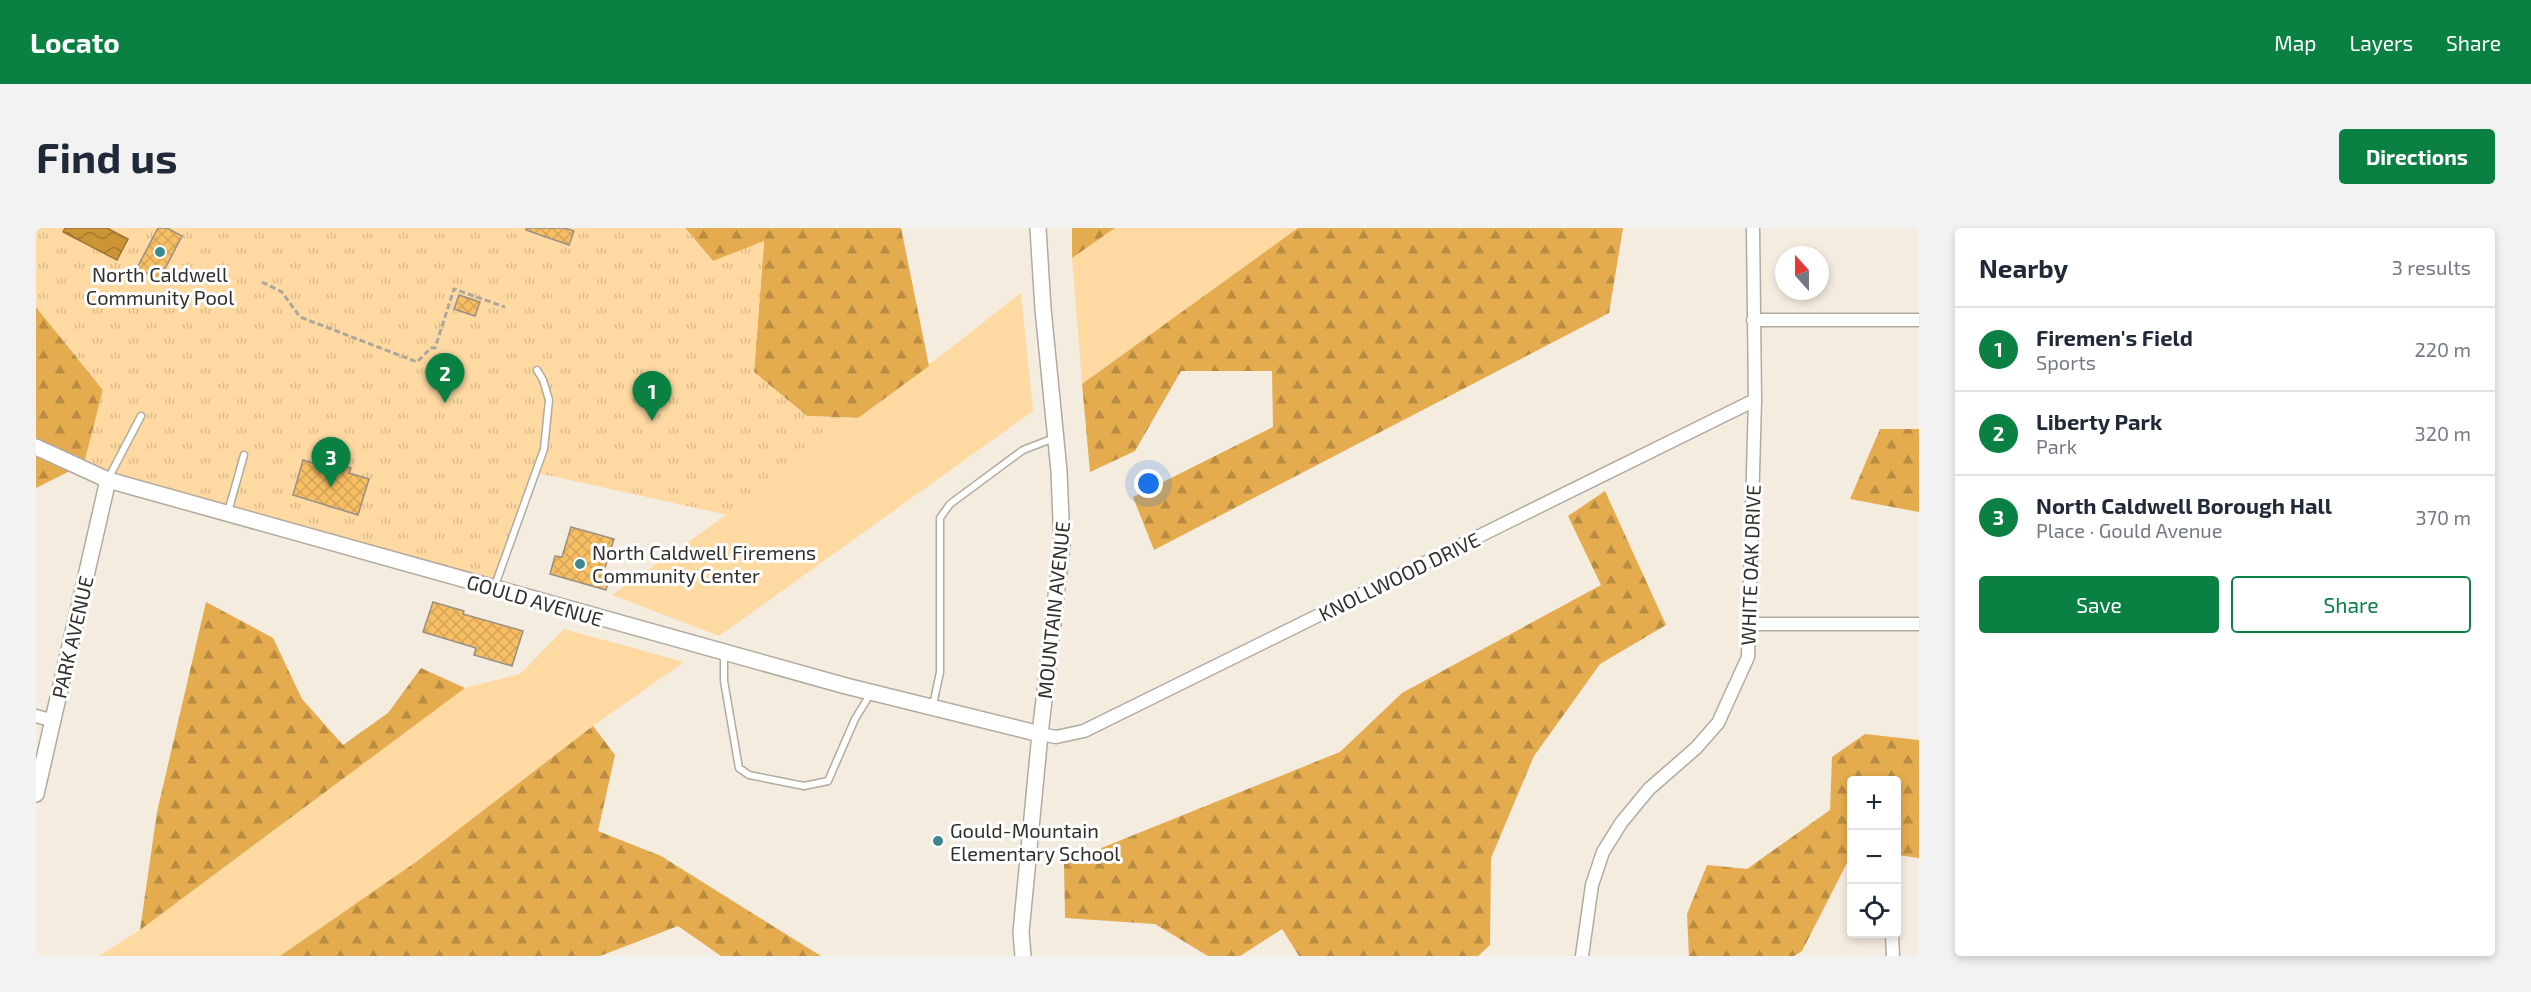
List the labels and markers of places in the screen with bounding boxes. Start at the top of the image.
marker: North Caldwell Community Pool [153,245,167,259]
place label: North Caldwell Community Pool [86,262,234,309]
pin: 2 [426,354,464,403]
pin: 1 [632,372,672,421]
pin: 3 [312,438,350,487]
place label: North Caldwell Firemens Community Center [592,540,816,587]
marker: North Caldwell Firemens Community Center [573,557,587,571]
place label: Gould-Mountain Elementary School [950,818,1120,865]
marker: Gould-Mountain Elementary School [931,834,945,848]

